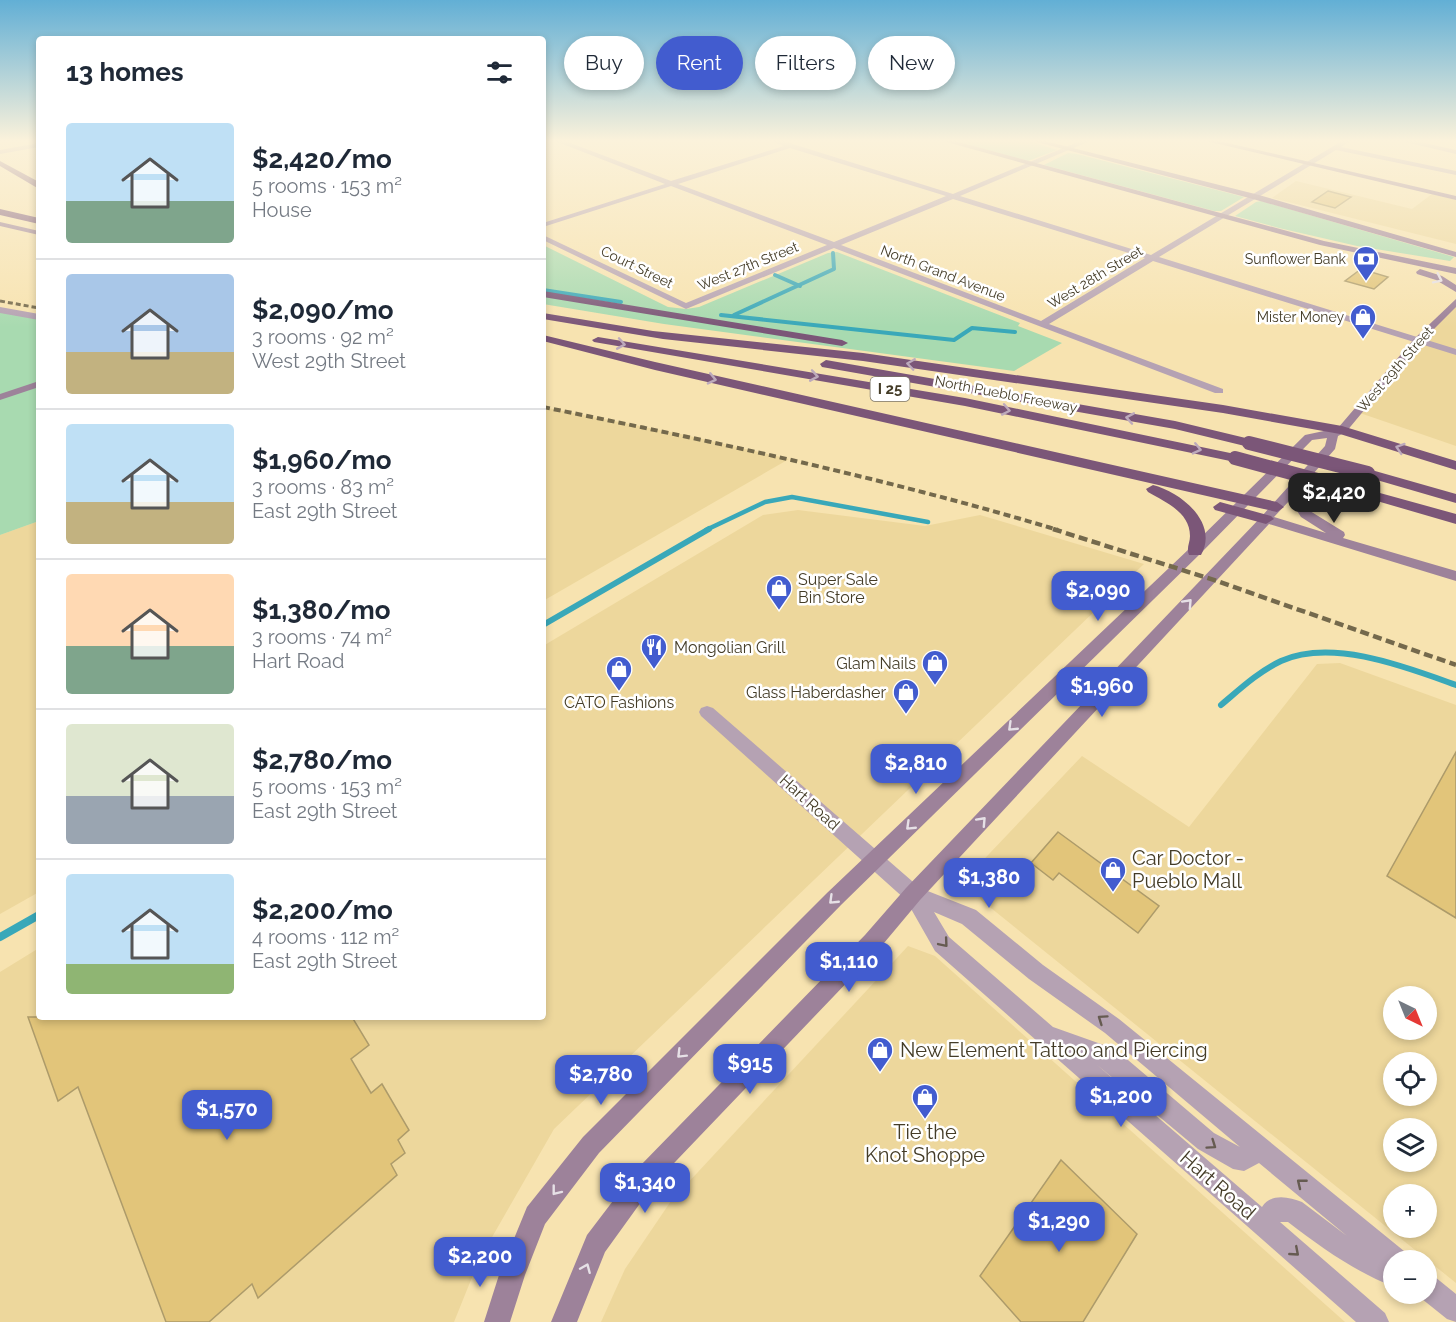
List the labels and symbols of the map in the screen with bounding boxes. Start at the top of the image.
street label: West 27th Street [695,238,801,293]
street label: North Grand Avenue [879,242,1007,304]
street label: West 28th Street [1045,242,1146,312]
street label: Court Street [598,243,676,291]
bank icon: Sunflower Bank [1351,244,1381,282]
place label: Sunflower Bank [1245,251,1347,267]
one-way arrow [1432,272,1443,284]
shop icon: Mister Money [1348,302,1378,340]
place label: Mister Money [1257,309,1344,325]
street label: West 29th Street [1354,323,1437,415]
one-way arrow [616,337,626,350]
one-way arrow [906,358,915,370]
one-way arrow [808,369,818,382]
one-way arrow [707,371,717,384]
street label: North Pueblo Freeway [933,372,1079,416]
road number: I 25 [870,377,910,401]
one-way arrow [1000,403,1010,416]
one-way arrow [1126,412,1135,424]
one-way arrow [1191,442,1201,455]
one-way arrow [1395,443,1406,455]
pin: $2,420 [1285,473,1383,524]
place label: Super Sale Bin Store [798,570,878,607]
pin: $2,090 [1049,571,1147,622]
shop icon: Super Sale Bin Store [764,573,794,611]
one-way arrow [1180,599,1191,610]
restaurant icon: Mongolian Grill [639,632,669,670]
place label: Mongolian Grill [674,638,786,657]
shop icon: Glam Nails [920,648,950,686]
shop icon: CATO Fashions [604,654,634,692]
place label: Glam Nails [836,654,916,673]
pin: $1,960 [1053,667,1151,718]
shop icon: Glass Haberdasher [891,677,921,715]
place label: Glass Haberdasher [746,683,886,702]
place label: CATO Fashions [564,693,674,712]
one-way arrow [1009,719,1020,730]
pin: $2,810 [867,744,965,795]
street label: Hart Road [776,771,844,834]
one-way arrow [975,817,986,828]
one-way arrow [907,819,918,830]
place label: Car Doctor - Pueblo Mall [1132,846,1244,893]
shop icon: Car Doctor - Pueblo Mall [1098,855,1128,893]
pin: $1,380 [940,858,1038,909]
one-way arrow [829,893,840,904]
one-way arrow [936,937,947,948]
pin: $1,110 [800,942,898,993]
north arrow [1383,986,1437,1040]
one-way arrow [1097,1015,1108,1026]
shop icon: New Element Tattoo and Piercing [865,1035,895,1073]
place label: New Element Tattoo and Piercing [900,1038,1208,1062]
pin: $915 [714,1044,786,1095]
one-way arrow [677,1048,688,1058]
pin: $2,780 [552,1055,650,1106]
pin: $1,200 [1072,1077,1170,1128]
shop icon: Tie the Knot Shoppe [910,1082,940,1120]
pin: $1,570 [178,1090,276,1141]
place label: Tie the Knot Shoppe [865,1120,985,1167]
one-way arrow [1205,1138,1216,1149]
street label: Hart Road [1175,1146,1261,1224]
pin: $1,340 [596,1163,694,1214]
one-way arrow [1297,1179,1308,1190]
one-way arrow [552,1184,563,1195]
pin: $1,290 [1010,1202,1108,1253]
pin: $2,200 [431,1237,529,1288]
one-way arrow [1288,1245,1299,1256]
one-way arrow [579,1263,591,1274]

